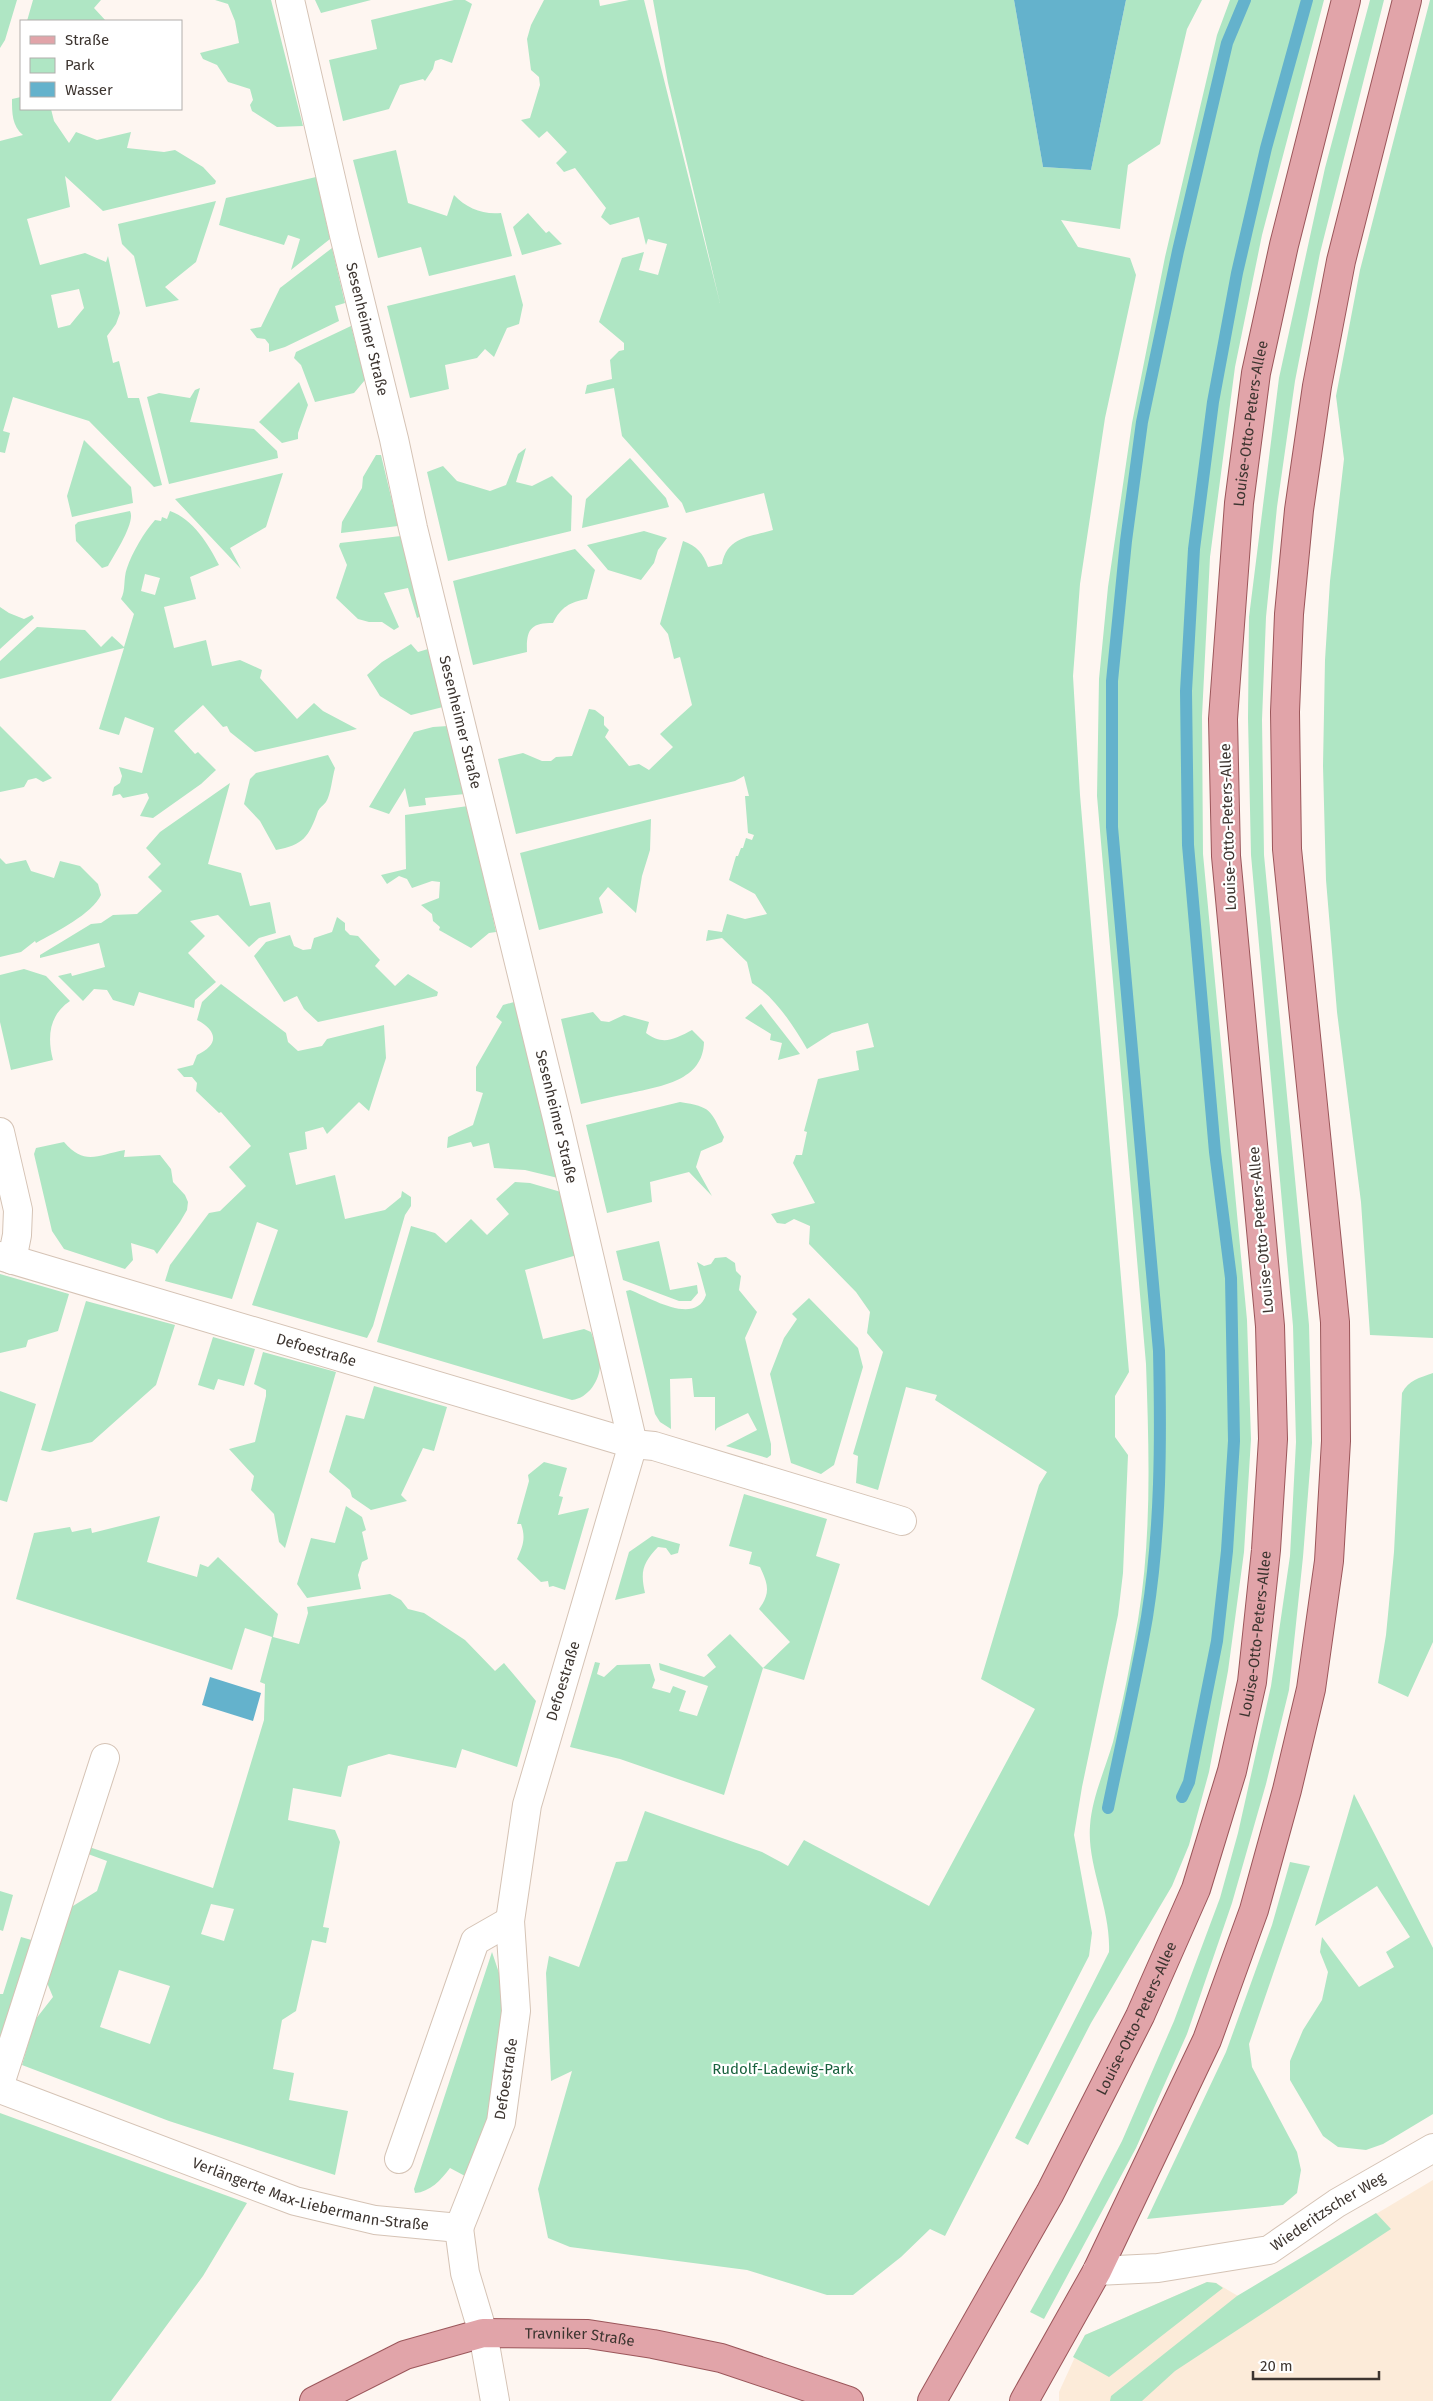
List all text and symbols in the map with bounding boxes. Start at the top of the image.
legend [20,20,182,110]
text: Straße [65,31,109,49]
text: Park [65,56,95,74]
text: Wasser [65,81,113,99]
street label: Sesenheimer Straße [342,261,392,398]
street label: Louise-Otto-Peters-Allee [1230,339,1272,507]
street label: Sesenheimer Straße [435,654,485,791]
street label: Louise-Otto-Peters-Allee [1216,743,1240,911]
street label: Sesenheimer Straße [532,1048,581,1185]
street label: Louise-Otto-Peters-Allee [1245,1146,1277,1314]
street label: Defoestraße [274,1330,359,1370]
street label: Louise-Otto-Peters-Allee [1235,1550,1275,1719]
street label: Defoestraße [542,1639,584,1723]
street label: Louise-Otto-Peters-Allee [1092,1939,1181,2098]
street label: Defoestraße [491,2037,521,2121]
park label: Rudolf-Ladewig-Park [712,2060,854,2078]
street label: Verlängerte Max-Liebermann-Straße [189,2154,430,2234]
street label: Wiederitzscher Weg [1267,2168,1389,2255]
street label: Travniker Straße [525,2324,636,2350]
scale bar [1253,2348,1379,2380]
text: 20 m [1260,2357,1293,2375]

